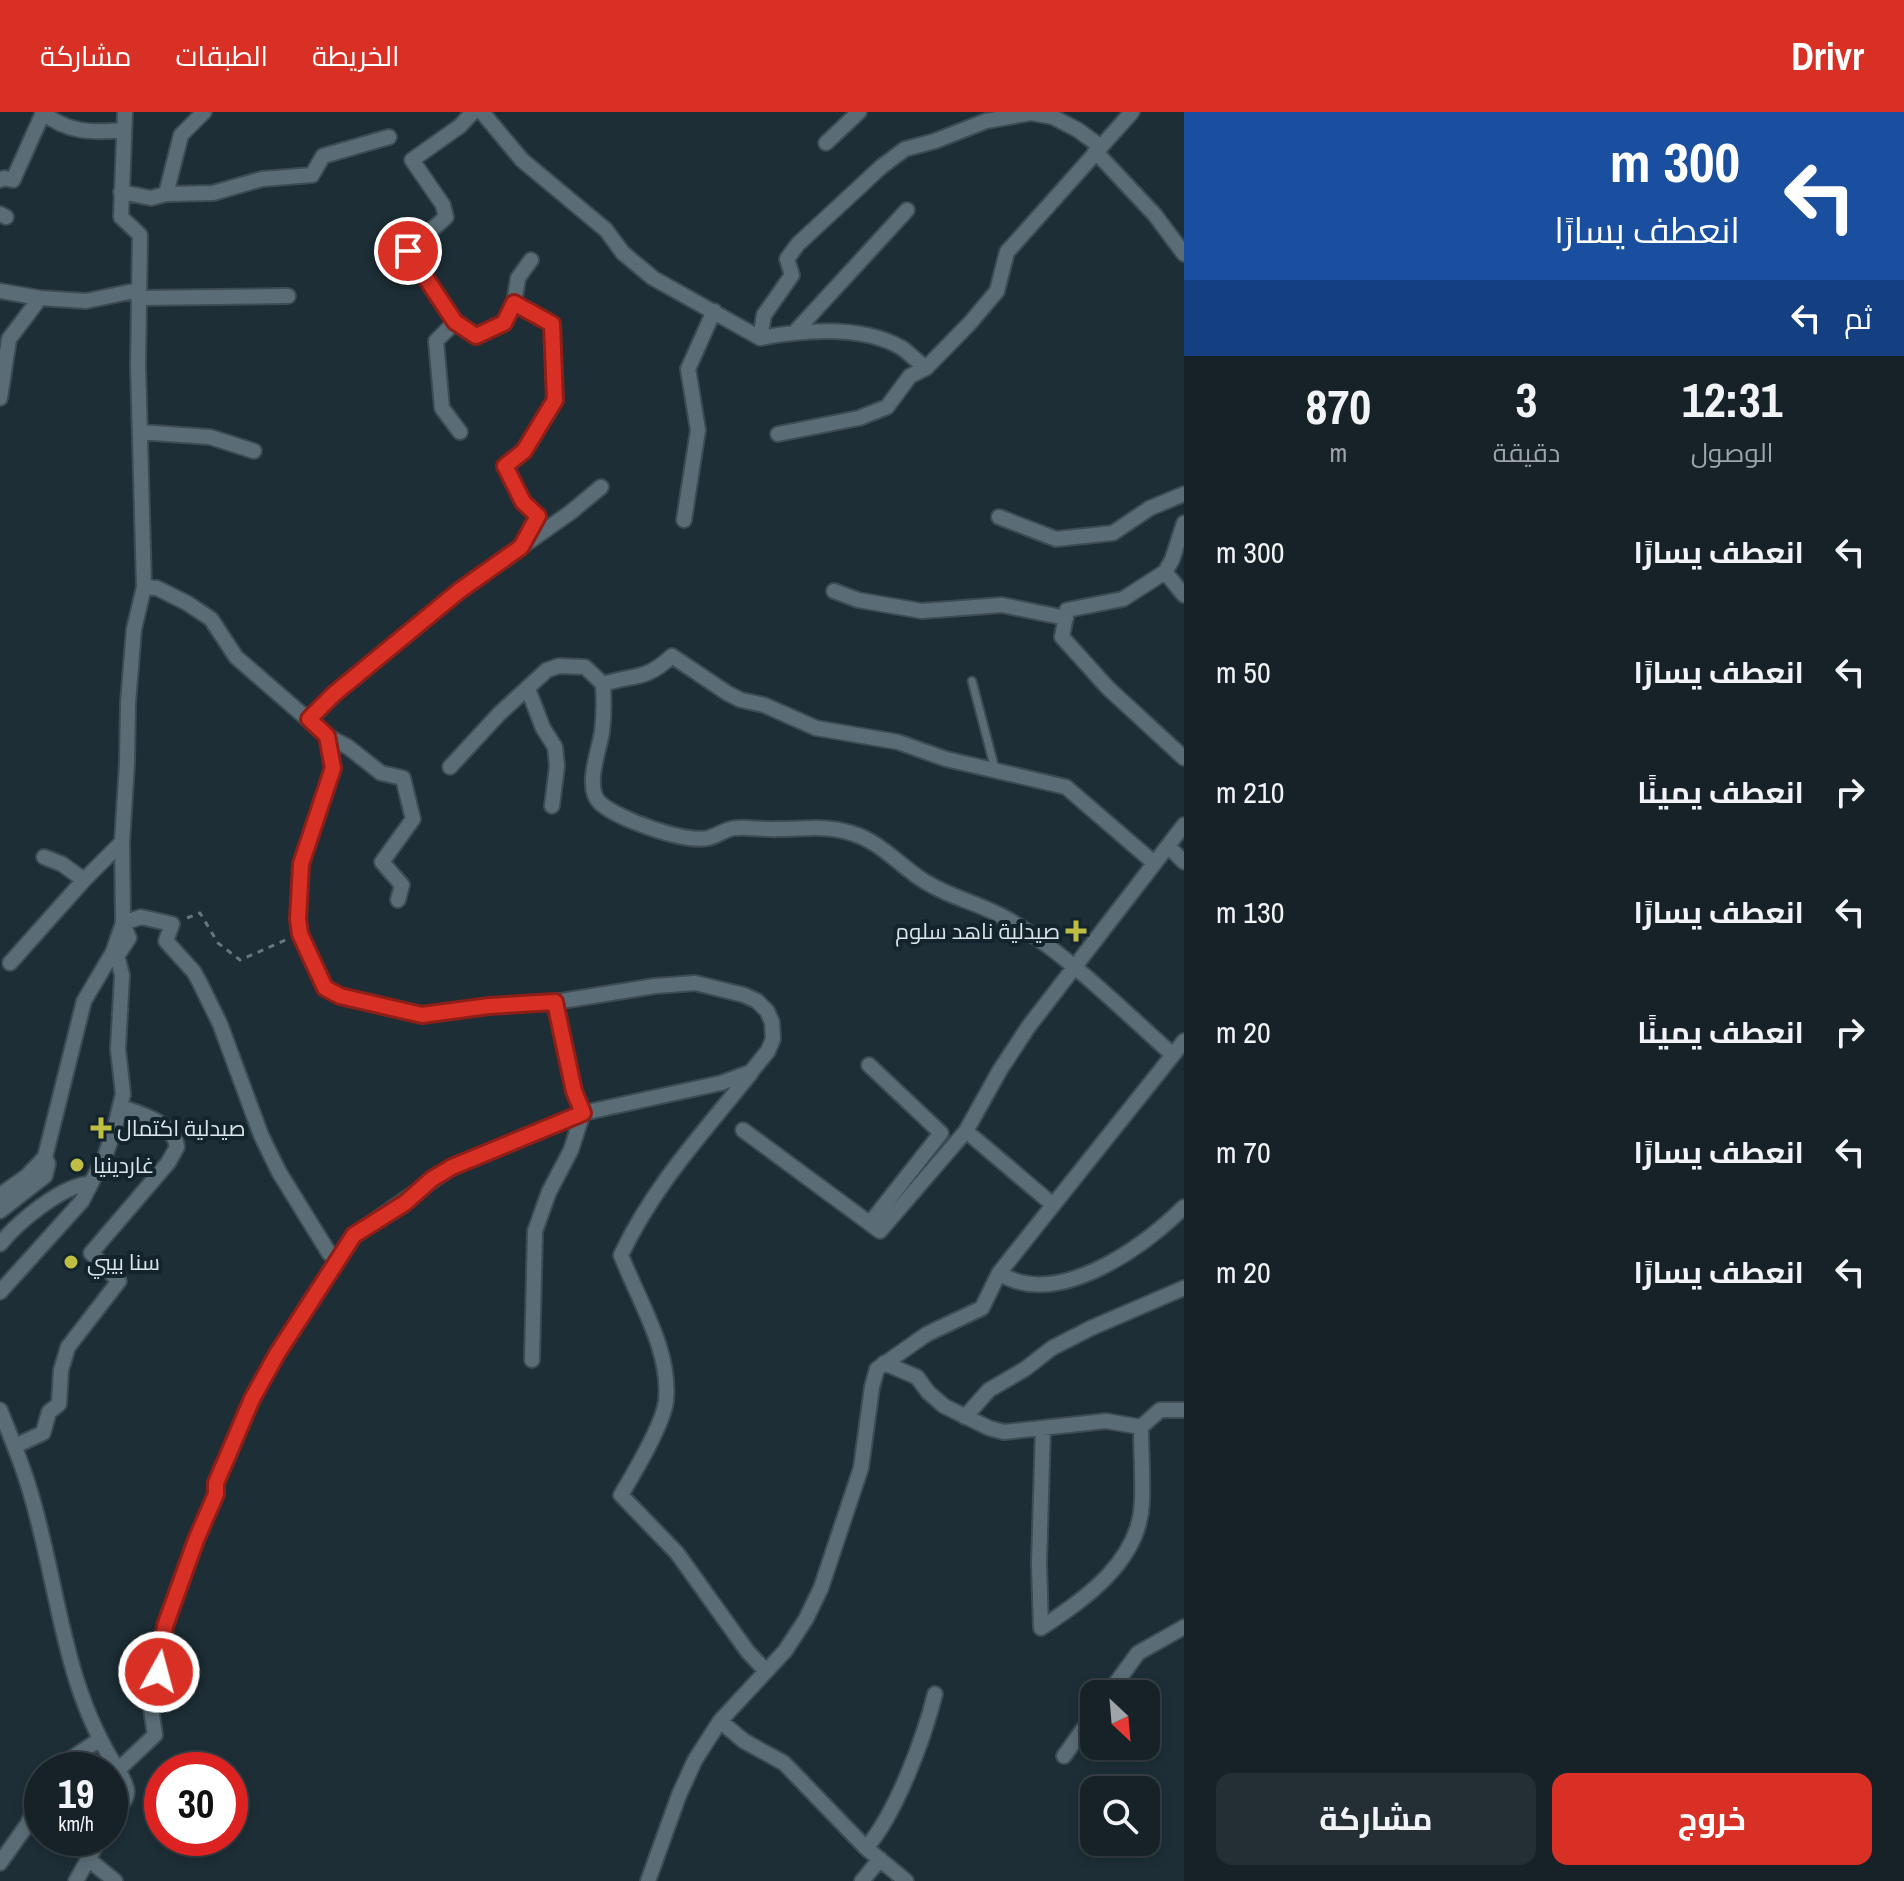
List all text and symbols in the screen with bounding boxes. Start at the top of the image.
text: Drivr [1791,31,1864,82]
text: مشاركة [40,37,131,75]
text: الطبقات [175,37,268,75]
text: الخريطة [312,37,399,75]
text: 300 m [1610,124,1740,199]
icon: left [1768,144,1872,248]
text: انعطف يسارًا [1554,206,1740,254]
pin [374,217,442,285]
icon: arrive [386,229,430,273]
icon: left [1784,296,1828,340]
text: ثم [1844,298,1872,338]
text: 3 [1516,367,1537,432]
text: 12:31 [1682,367,1783,432]
text: 870 [1306,374,1371,439]
text: m [1329,435,1347,470]
text: دقيقة [1493,435,1560,470]
text: الوصول [1691,435,1774,470]
icon: left [1828,530,1872,574]
text: 300 m [1216,532,1284,572]
text: انعطف يسارًا [1634,532,1804,572]
icon: left [1828,650,1872,694]
text: 50 m [1216,652,1271,692]
text: انعطف يسارًا [1634,652,1804,692]
icon: right [1828,770,1872,814]
text: 210 m [1216,772,1284,812]
text: انعطف يمينًا [1637,772,1804,812]
icon: left [1828,890,1872,934]
text: 130 m [1216,892,1284,932]
text: انعطف يسارًا [1634,892,1804,932]
place label: صيدلية ناهد سلوم [895,916,1060,947]
marker: صيدلية ناهد سلوم [1067,922,1085,940]
icon: right [1828,1010,1872,1054]
text: 20 m [1216,1012,1271,1052]
text: انعطف يمينًا [1637,1012,1804,1052]
place label: صيدلية اكتمال [117,1113,246,1143]
marker: صيدلية اكتمال [92,1119,110,1137]
icon: left [1828,1130,1872,1174]
text: 70 m [1216,1132,1271,1172]
text: انعطف يسارًا [1634,1132,1804,1172]
place label: غاردينيا [93,1150,154,1180]
marker: غاردينيا [68,1156,86,1174]
place label: سنا بيبي [87,1247,160,1279]
icon: left [1828,1250,1872,1294]
text: 20 m [1216,1252,1271,1292]
text: انعطف يسارًا [1634,1252,1804,1292]
marker: سنا بيبي [62,1253,80,1271]
position arrow [117,1630,201,1714]
north arrow [1080,1680,1160,1760]
map controls [1080,1680,1160,1856]
speed limit sign: 30 [144,1752,248,1856]
text: 19 [58,1767,94,1820]
button: مشاركة [1216,1773,1536,1865]
button: خروج [1552,1773,1872,1865]
button: search [1080,1776,1160,1856]
text: km/h [58,1810,94,1837]

